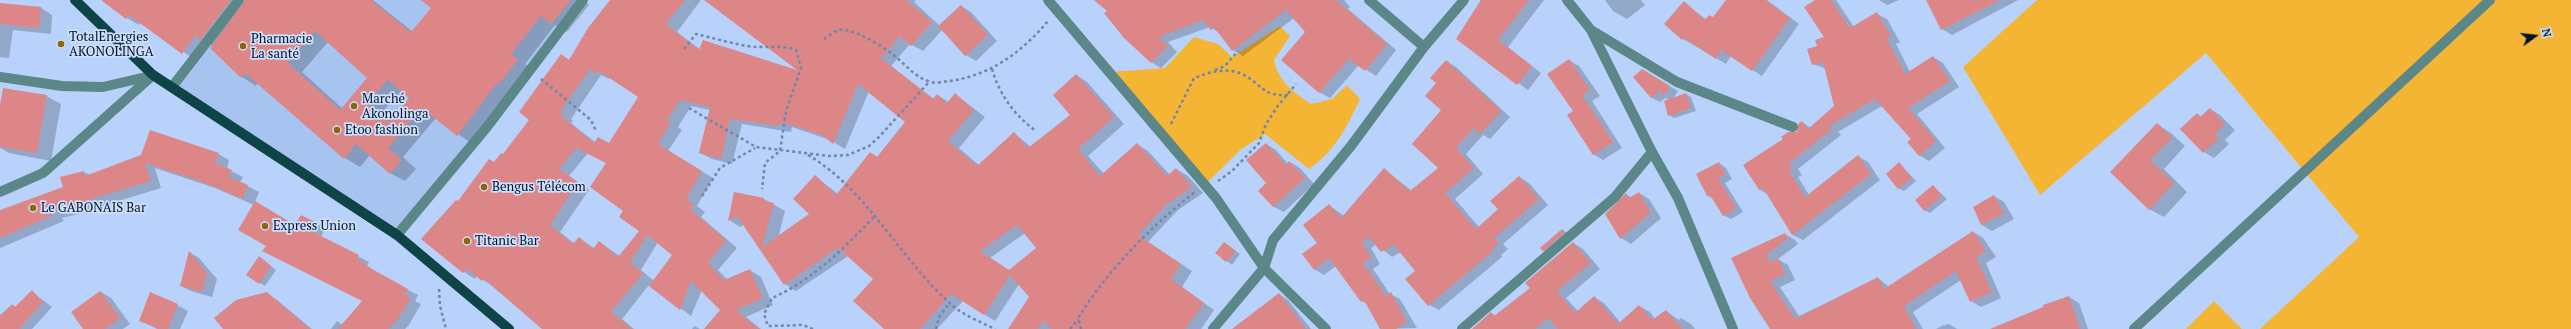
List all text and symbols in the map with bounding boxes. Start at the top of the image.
north arrow [2515,16,2555,56]
text: N [2539,27,2554,39]
place label: TotalEnergies AKONOLINGA [69,29,154,60]
place label: Pharmacie La santé [251,31,312,62]
marker: TotalEnergies AKONOLINGA [56,39,66,49]
marker: Pharmacie La santé [238,41,248,51]
place label: Marché Akonolinga [362,91,428,122]
marker: Marché Akonolinga [349,101,359,111]
place label: Etoo fashion [345,122,418,138]
marker: Etoo fashion [332,125,342,135]
place label: Bengus Télécom [492,179,586,195]
marker: Bengus Télécom [479,182,489,192]
place label: Le GABONAIS Bar [41,200,146,216]
marker: Le GABONAIS Bar [28,203,38,213]
place label: Express Union [273,218,356,234]
marker: Express Union [260,221,270,231]
place label: Titanic Bar [475,233,539,249]
marker: Titanic Bar [462,236,472,246]

